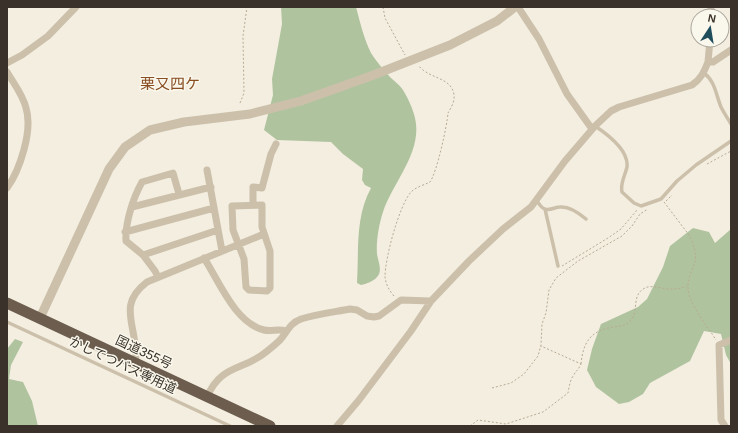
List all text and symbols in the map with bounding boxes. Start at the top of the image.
north arrow [690,8,730,48]
text: N [707,12,717,25]
district label: 栗又四ケ [140,75,200,92]
street label: 国道355号 [113,332,175,372]
street label: かしてつバス専用道 [67,334,179,396]

